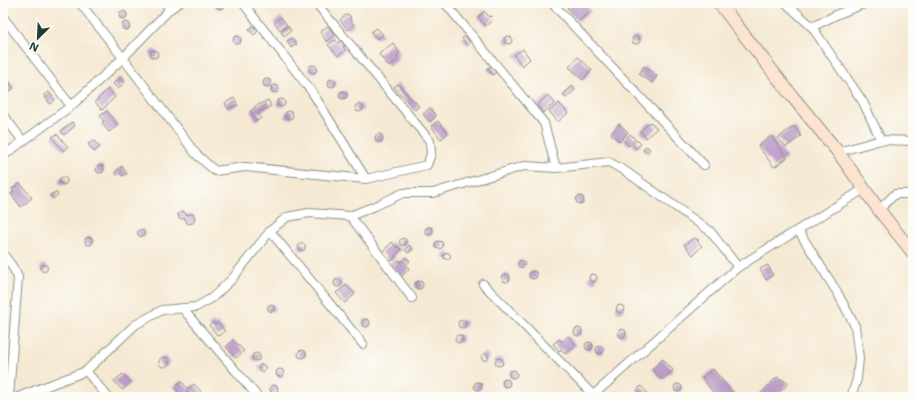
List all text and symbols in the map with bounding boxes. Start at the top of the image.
north arrow [18,18,58,58]
text: N [27,38,41,55]

